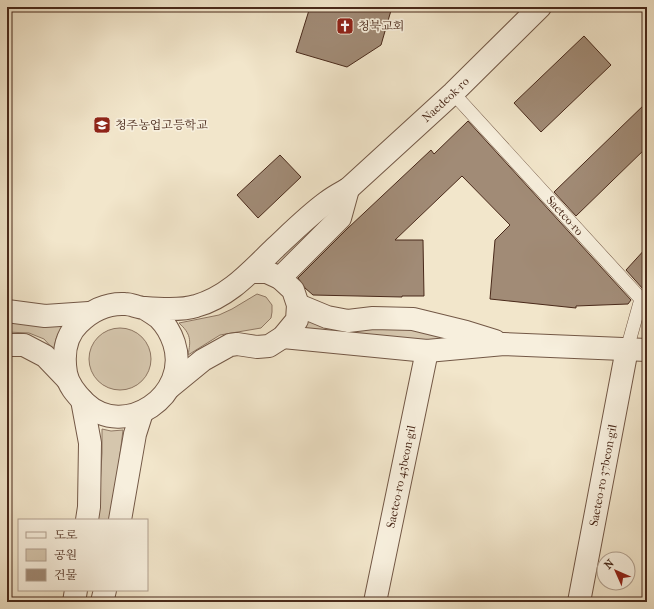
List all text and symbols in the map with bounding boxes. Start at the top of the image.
church icon: 청북교회 [335,16,355,36]
place label: 청북교회 [358,19,404,33]
street label: Naedeok-ro [419,74,472,125]
school or university icon: 청주농업고등학교 [92,115,112,135]
place label: 청주농업고등학교 [115,118,208,132]
street label: Saeteo-ro [543,193,586,238]
street label: Saeteo-ro 43beon-gil [384,423,419,529]
street label: Saeteo-ro 37beon-gil [587,423,620,527]
legend [18,519,148,591]
text: 도로 [54,528,78,542]
text: 공원 [54,548,77,562]
north arrow [596,551,636,591]
text: N [602,556,617,572]
text: 건물 [54,568,78,582]

